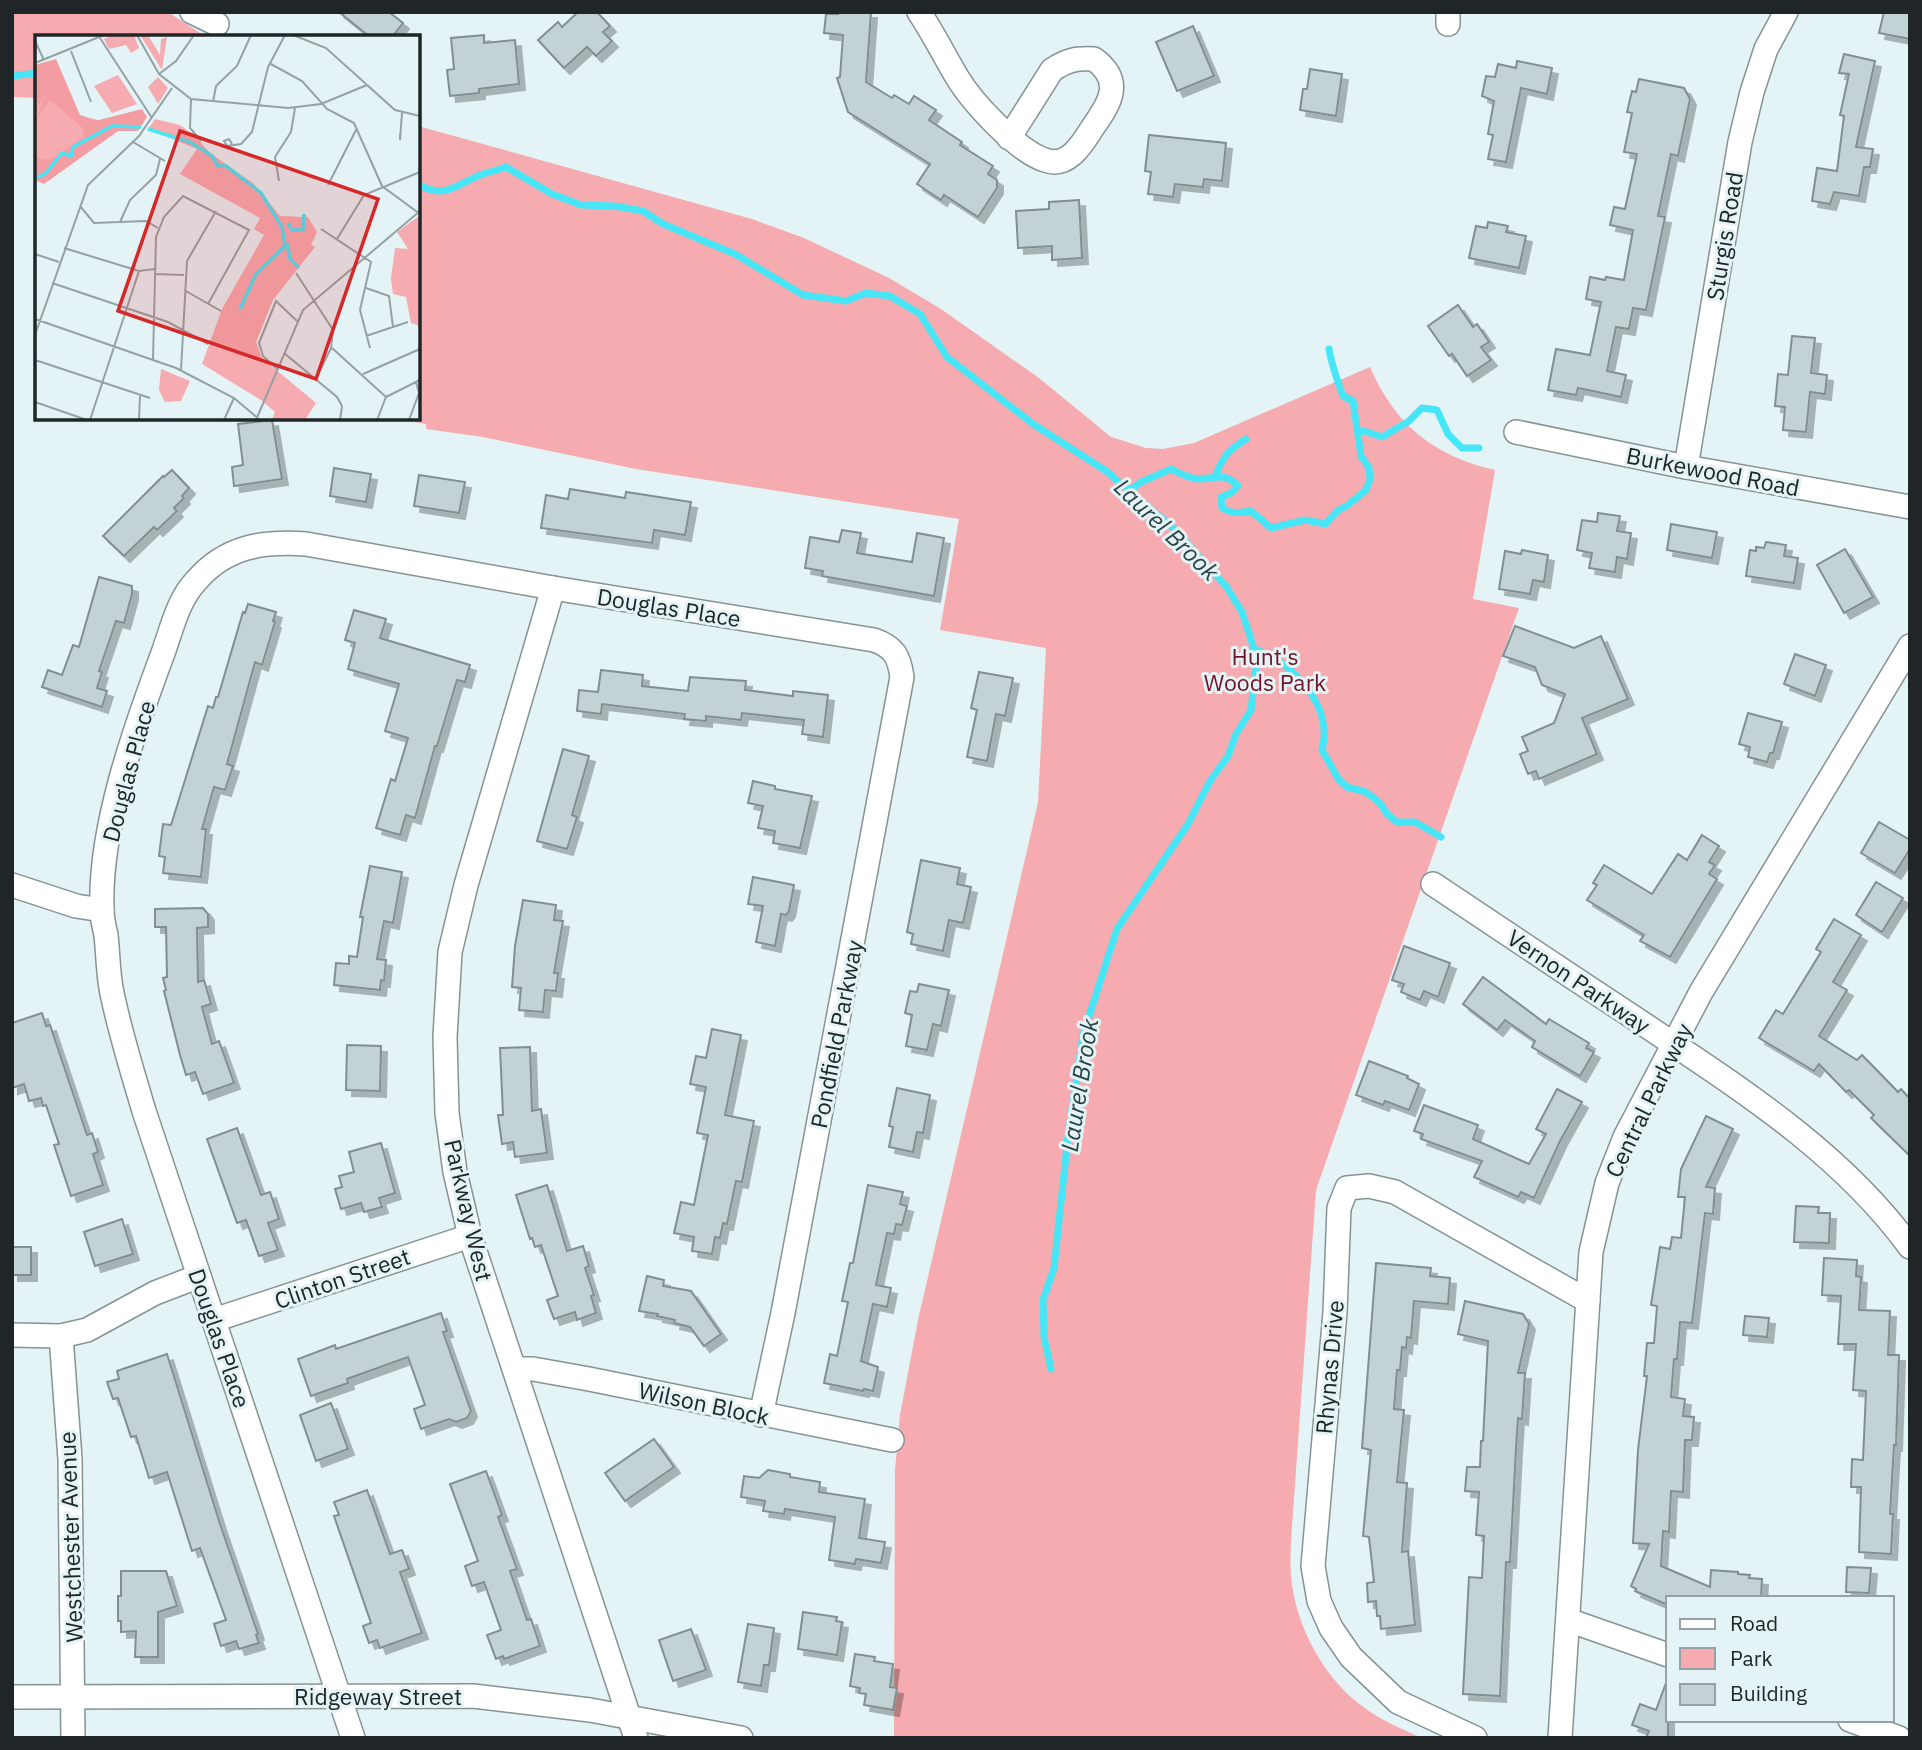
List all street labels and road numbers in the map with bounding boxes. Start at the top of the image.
street label: Sturgis Road [1699,170,1749,302]
street label: Burkewood Road [1624,440,1802,502]
street label: Douglas Place [595,581,743,633]
street label: Douglas Place [95,697,161,845]
street label: Vernon Parkway [1502,922,1657,1040]
street label: Pondfield Parkway [803,937,869,1131]
street label: Central Parkway [1598,1017,1699,1182]
street label: Parkway West [438,1136,500,1284]
street label: Clinton Street [270,1241,414,1315]
street label: Douglas Place [182,1264,258,1412]
street label: Rhynas Drive [1308,1299,1350,1435]
street label: Wilson Block [636,1375,772,1431]
street label: Westchester Avenue [51,1431,89,1643]
street label: Ridgeway Street [294,1681,462,1711]

